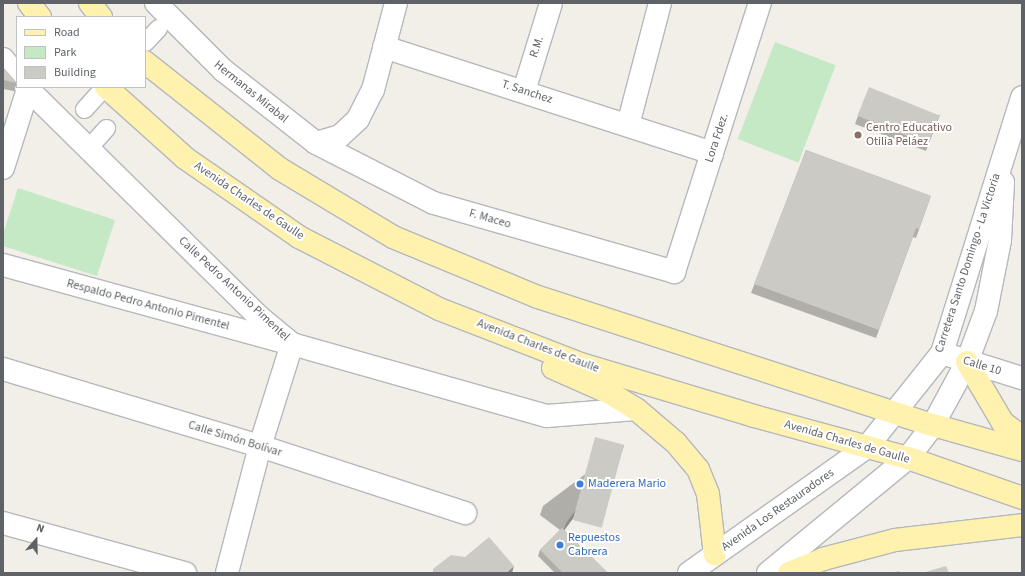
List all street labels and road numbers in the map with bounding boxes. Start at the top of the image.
street label: R.M. [527,35,547,59]
street label: Hermanas Mirabal [211,58,291,126]
street label: T. Sanchez [500,77,554,107]
street label: Lora Fdez. [702,112,732,164]
street label: Avenida Charles de Gaulle [191,159,307,243]
street label: Carretera Santo Domingo - La Victoria [932,172,1004,354]
street label: F. Maceo [467,206,513,232]
street label: Calle Pedro Antonio Pimentel [176,234,292,344]
street label: Respaldo Pedro Antonio Pimentel [65,276,231,334]
street label: Avenida Charles de Gaulle [475,316,601,376]
street label: Calle 10 [961,353,1003,379]
street label: Avenida Charles de Gaulle [783,417,911,467]
street label: Calle Simón Bolívar [186,418,284,460]
street label: Avenida Los Restauradores [719,466,837,554]

